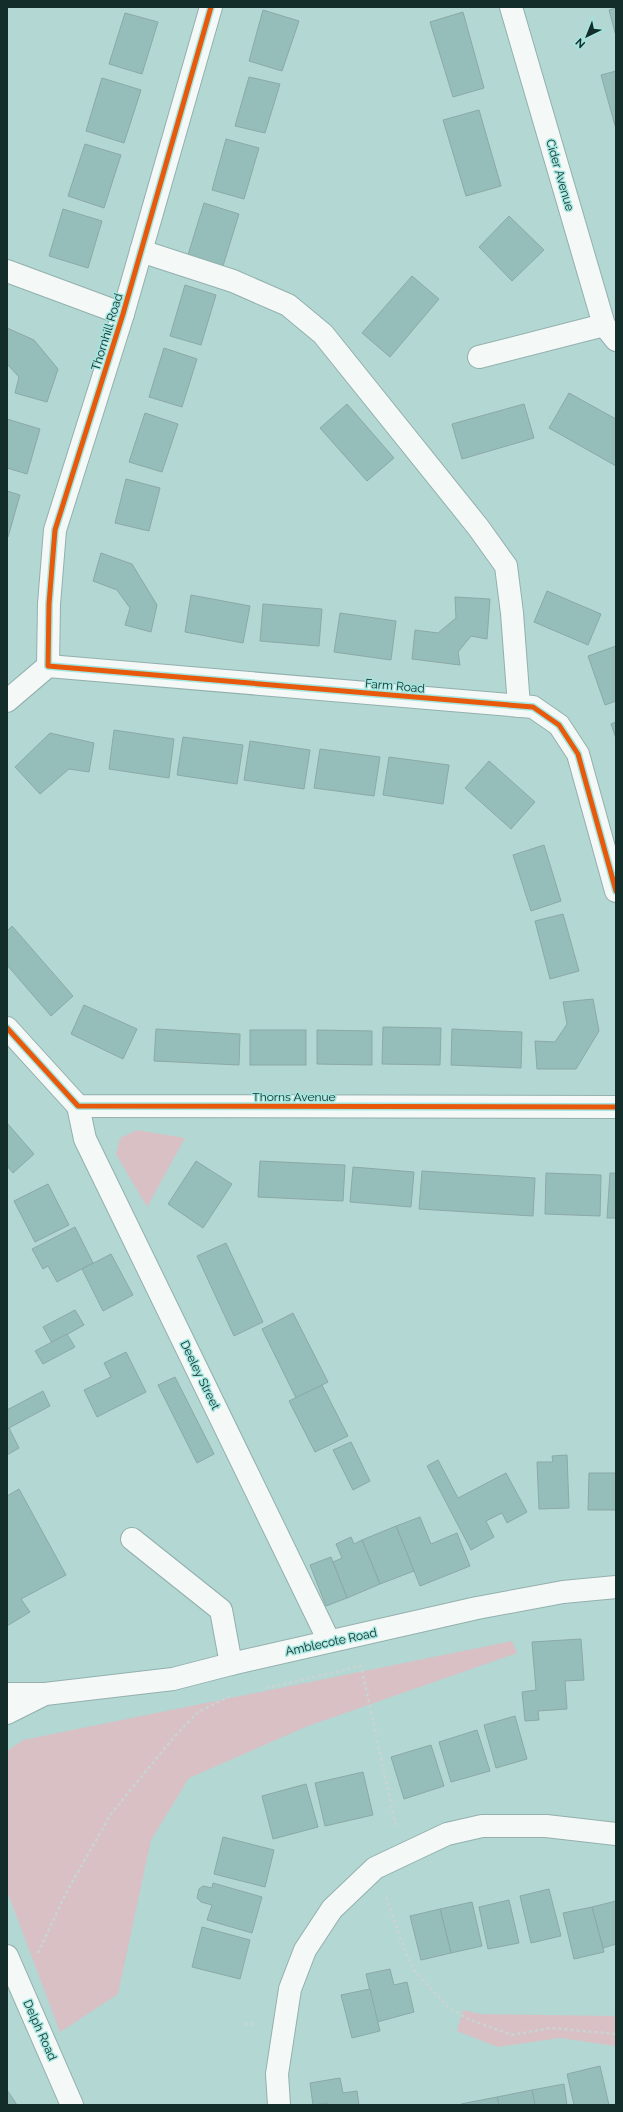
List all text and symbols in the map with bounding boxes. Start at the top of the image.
north arrow [567,16,607,56]
text: N [573,35,588,51]
street label: Cider Avenue [543,137,577,213]
street label: Thornhill Road [89,292,125,372]
street label: Farm Road [365,676,425,696]
street label: Thorns Avenue [252,1090,336,1104]
street label: Deeley Street [177,1338,223,1412]
street label: Amblecote Road [284,1625,378,1659]
street label: Delph Road [20,1997,60,2063]

